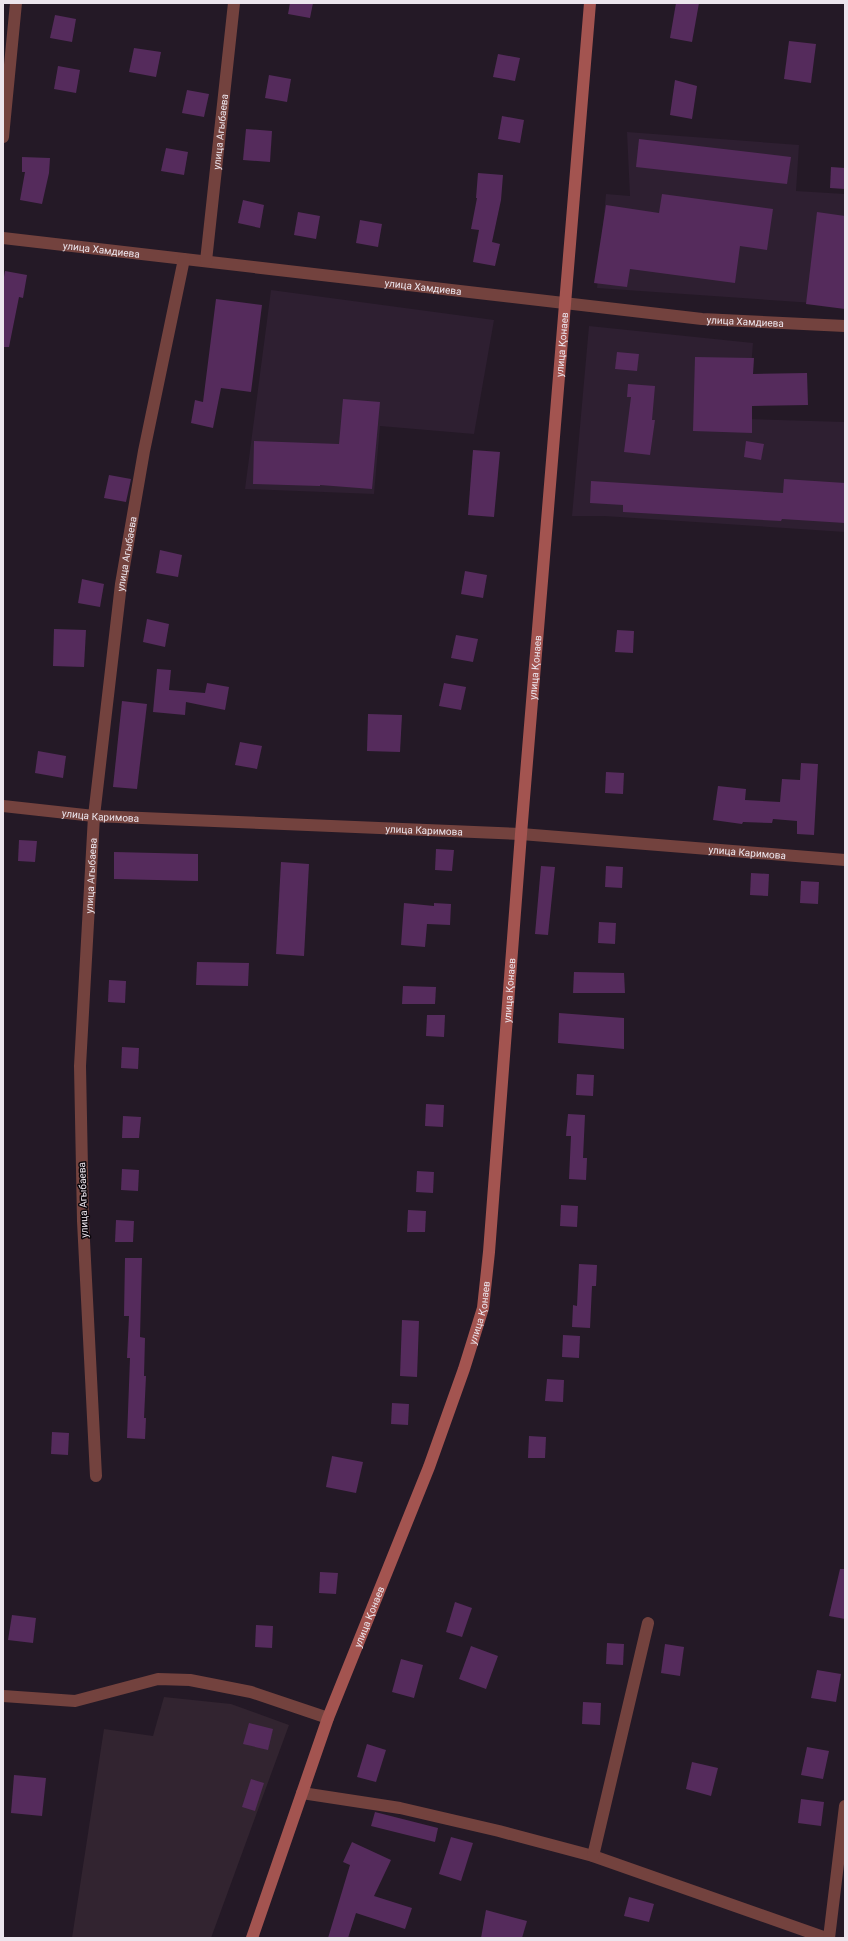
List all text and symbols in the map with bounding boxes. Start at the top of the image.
street label: улица Агыбаева [210,93,230,170]
street label: улица Хамдиева [62,239,140,259]
street label: улица Хамдиева [384,277,462,297]
street label: улица Қонаев [553,311,570,377]
street label: улица Хамдиева [706,314,784,329]
street label: улица Агыбаева [115,515,138,592]
street label: улица Қонаев [527,634,543,700]
street label: улица Каримова [61,807,139,823]
street label: улица Каримова [385,823,463,837]
street label: улица Агыбаева [83,837,98,914]
street label: улица Каримова [708,844,786,861]
street label: улица Қонаев [501,957,517,1023]
street label: улица Агыбаева [76,1162,90,1238]
street label: улица Қонаев [467,1280,491,1346]
street label: улица Қонаев [352,1584,386,1649]

